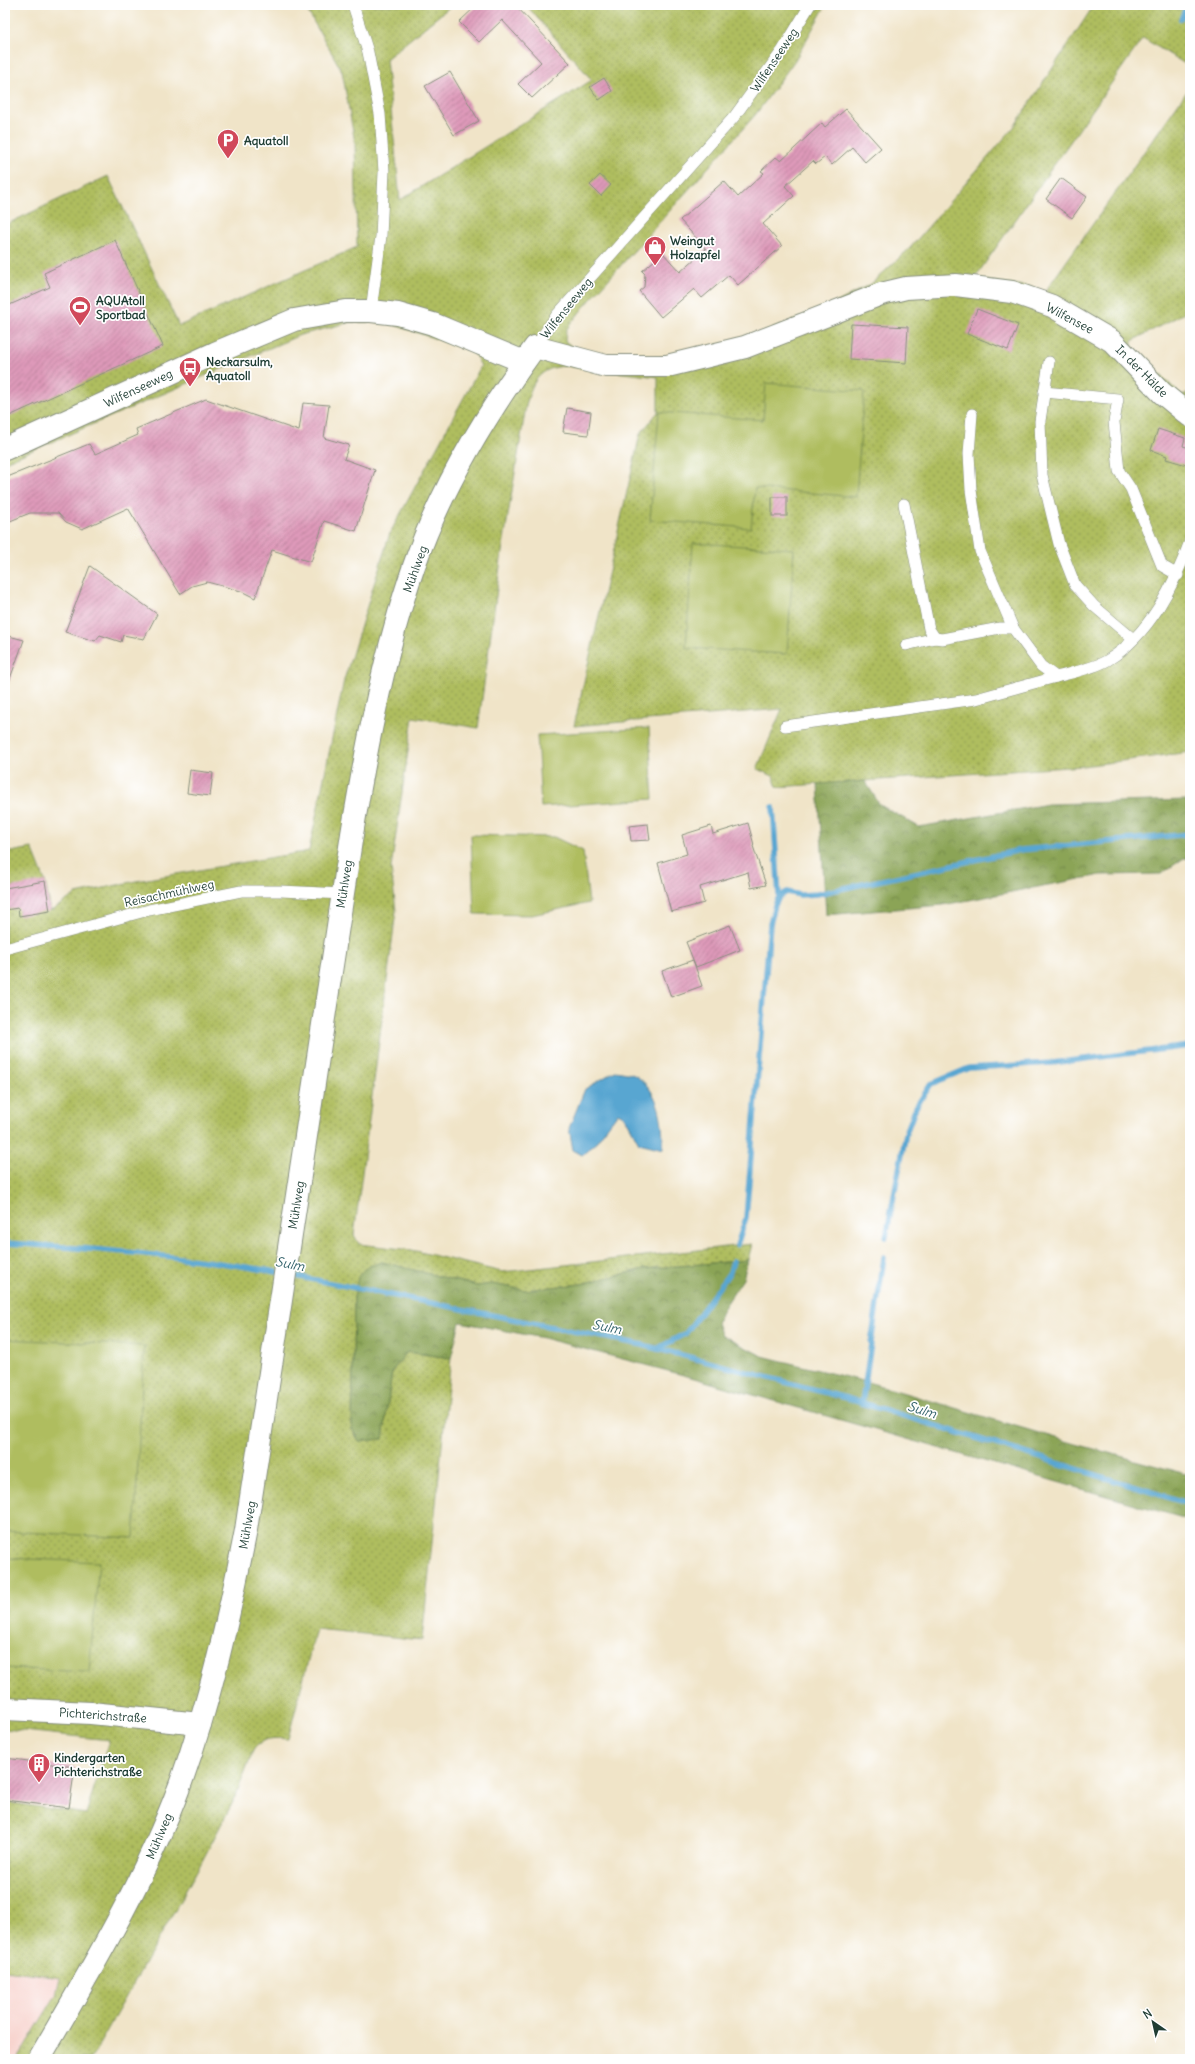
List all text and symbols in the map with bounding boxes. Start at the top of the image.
street label: Wilfenseeweg [747,25,801,95]
parking icon: Aquatoll [215,127,241,160]
place label: Aquatoll [244,133,289,149]
place label: Weingut Holzapfel [670,233,720,263]
shop icon: Weingut Holzapfel [642,234,668,267]
street label: Wilfenseeweg [537,274,595,342]
place label: AQUAtoll Sportbad [96,293,146,323]
sports icon: AQUAtoll Sportbad [67,294,93,327]
street label: Wilfensee [1044,299,1096,337]
street label: In der Hälde [1113,342,1171,400]
place label: Neckarsulm, Aquatoll [206,354,273,384]
bus stop icon: Neckarsulm, Aquatoll [177,355,203,388]
street label: Wilfenseeweg [101,365,175,411]
street label: Mühlweg [400,543,430,595]
street label: Mühlweg [333,859,355,909]
street label: Reisachmühlweg [123,876,215,910]
street label: Mühlweg [285,1180,307,1230]
water label: Sulm [274,1253,307,1275]
water label: Sulm [591,1316,624,1338]
water label: Sulm [906,1398,939,1423]
street label: Mühlweg [235,1500,259,1550]
street label: Pichterichstraße [59,1704,147,1726]
place label: Kindergarten Pichterichstraße [54,1750,142,1779]
building icon: Kindergarten Pichterichstraße [26,1751,52,1784]
street label: Mühlweg [143,1811,175,1861]
north arrow [1133,2002,1173,2042]
text: N [1140,2006,1154,2022]

